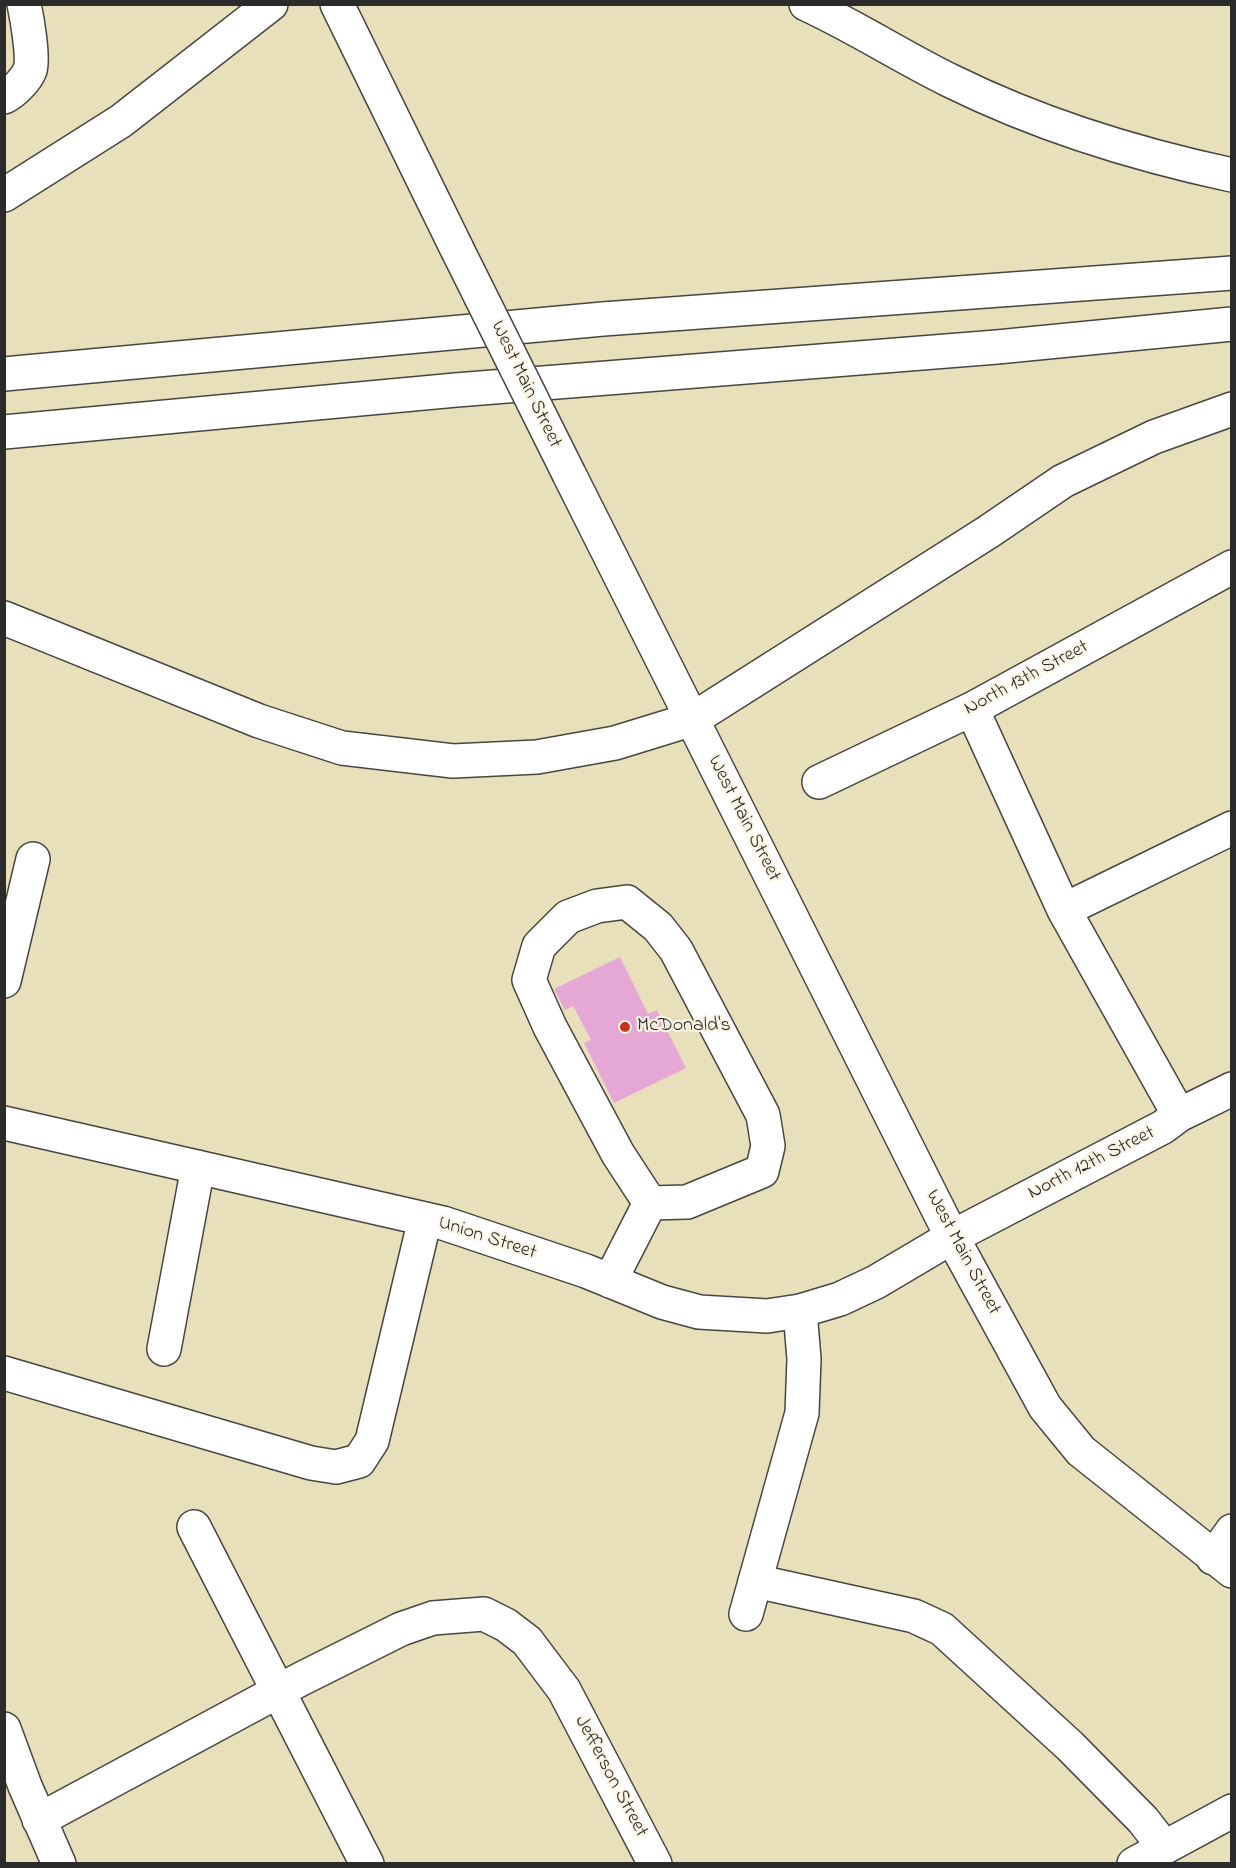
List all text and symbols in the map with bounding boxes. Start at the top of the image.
street label: West Main Street [484,318,566,452]
street label: North 13th Street [961,636,1093,722]
street label: West Main Street [701,752,785,886]
place label: McDonald's [637,1015,731,1039]
marker: McDonald's [618,1020,632,1034]
street label: North 12th Street [1025,1122,1159,1206]
street label: West Main Street [919,1186,1005,1320]
street label: Union Street [435,1212,539,1266]
street label: Jefferson Street [568,1712,652,1842]

